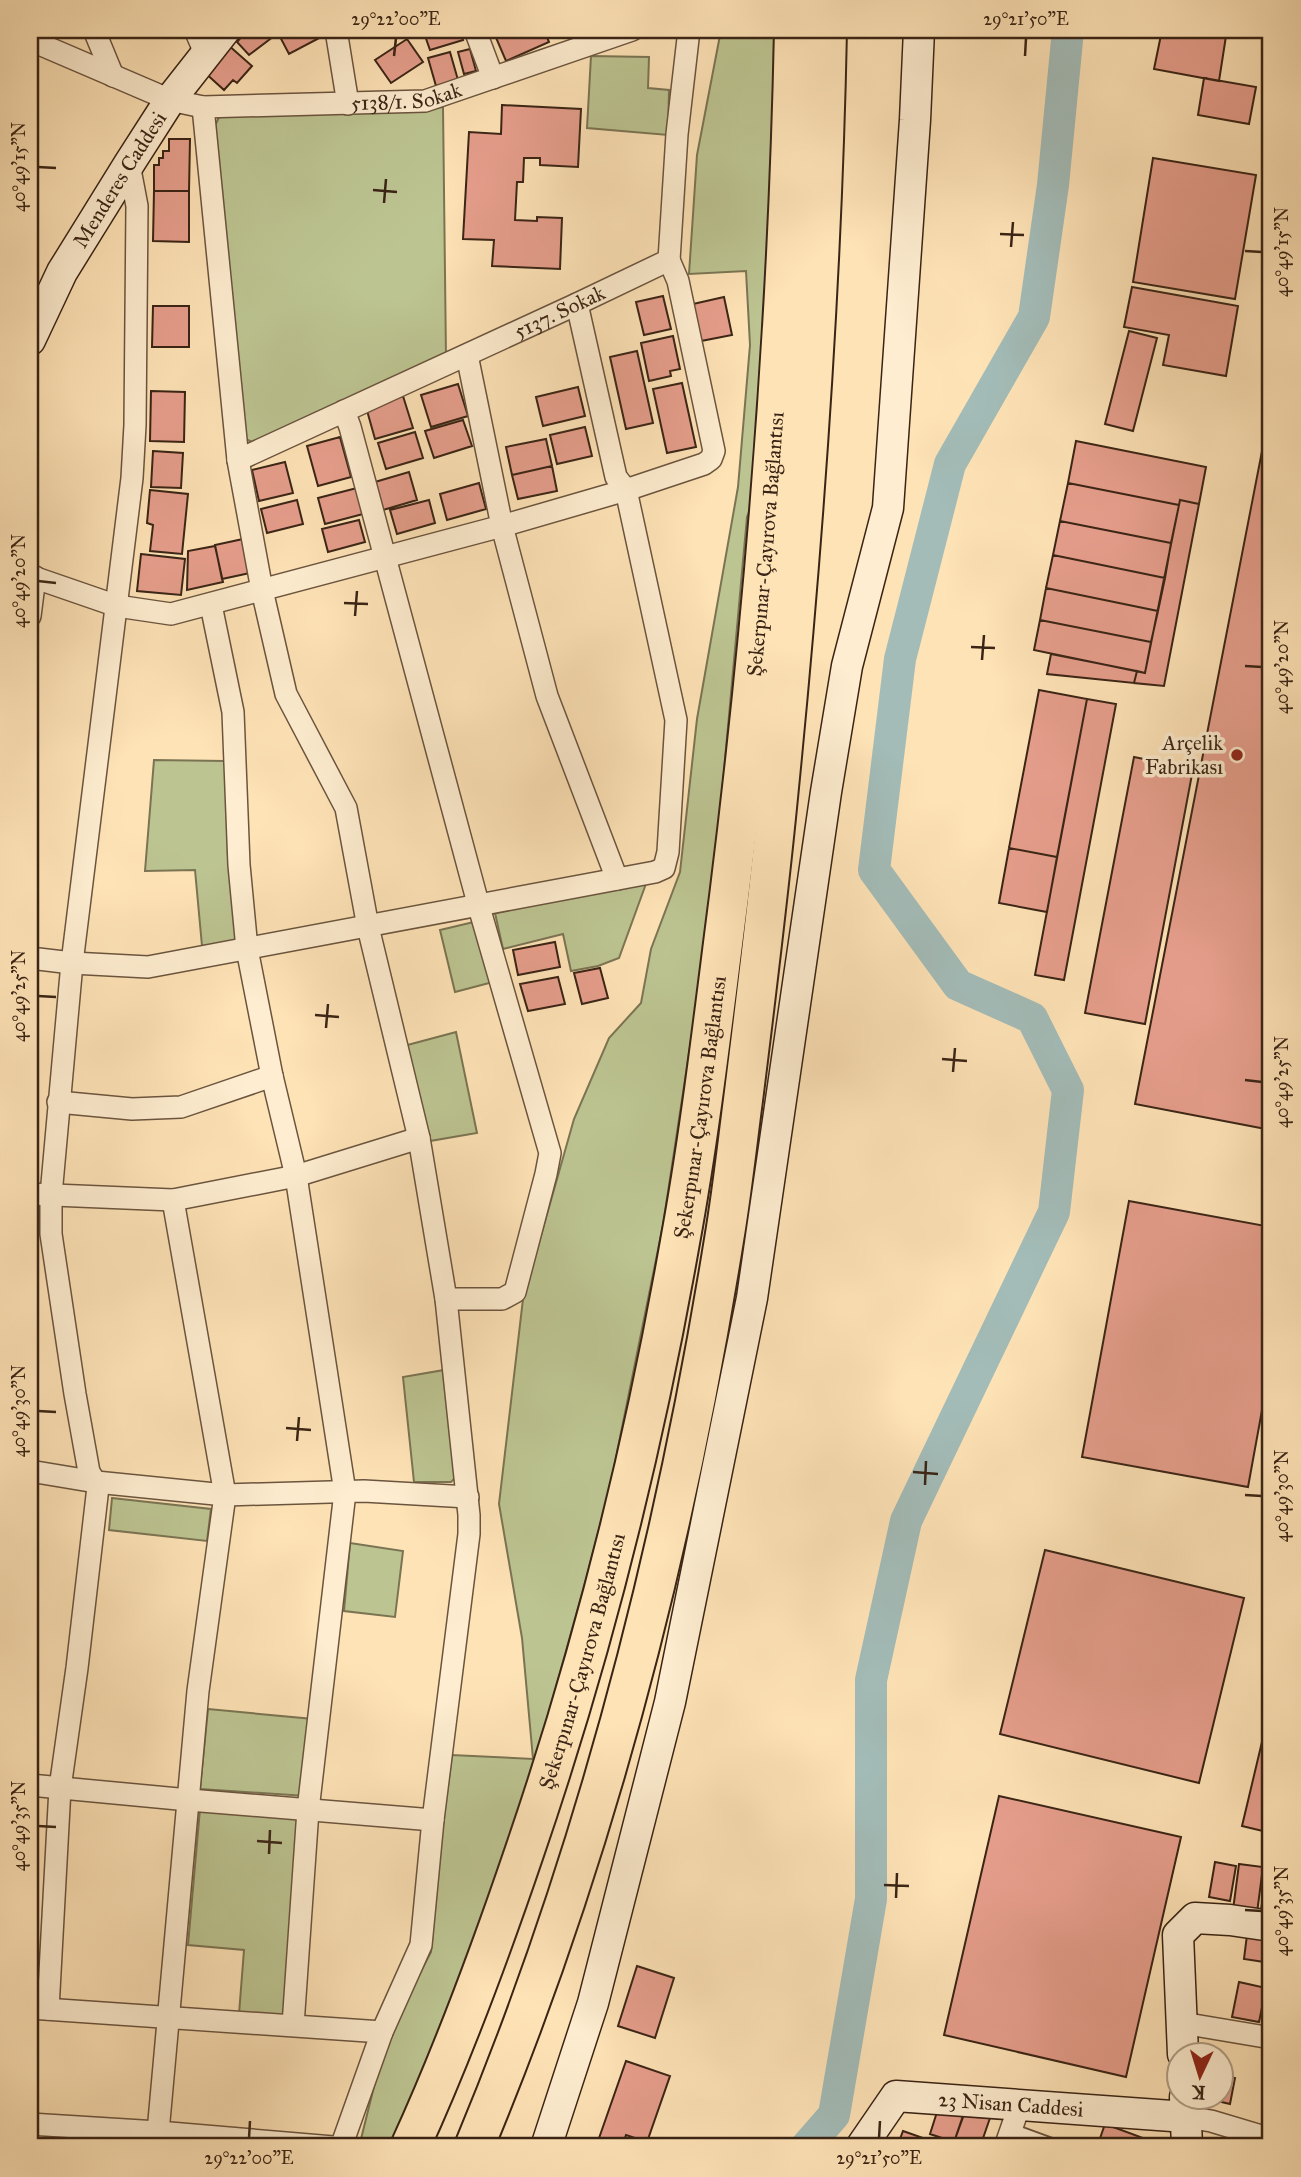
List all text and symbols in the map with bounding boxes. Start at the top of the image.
text: 29°22'00"E [351,8,441,30]
text: 29°21'50"E [983,8,1069,30]
street label: 5138/1. Sokak [351,76,465,116]
street label: Menderes Caddesi [67,106,172,253]
text: 40°49'15"N [8,122,30,212]
text: 40°49'15"N [1271,207,1293,297]
street label: 5137. Sokak [510,279,609,344]
street label: Şekerpınar-Çayırova Bağlantısı [741,411,790,678]
text: 40°49'20"N [8,534,30,628]
text: 40°49'20"N [1271,620,1293,714]
place label: Arçelik Fabrikası [1145,730,1223,780]
marker: Arçelik Fabrikası [1229,747,1245,763]
text: 40°49'25"N [8,950,30,1042]
street label: Şekerpınar-Çayırova Bağlantısı [668,974,732,1241]
text: 40°49'25"N [1271,1036,1293,1128]
text: 40°49'30"N [8,1365,30,1457]
text: 40°49'30"N [1271,1450,1293,1542]
street label: Şekerpınar-Çayırova Bağlantısı [533,1530,631,1793]
text: 40°49'35"N [8,1781,30,1871]
text: 40°49'35"N [1271,1866,1293,1956]
north arrow [1164,2040,1234,2110]
text: K [1190,2080,1206,2104]
street label: 23 Nisan Caddesi [937,2086,1085,2123]
text: 29°22'00"E [204,2147,294,2169]
text: 29°21'50"E [836,2147,922,2169]

